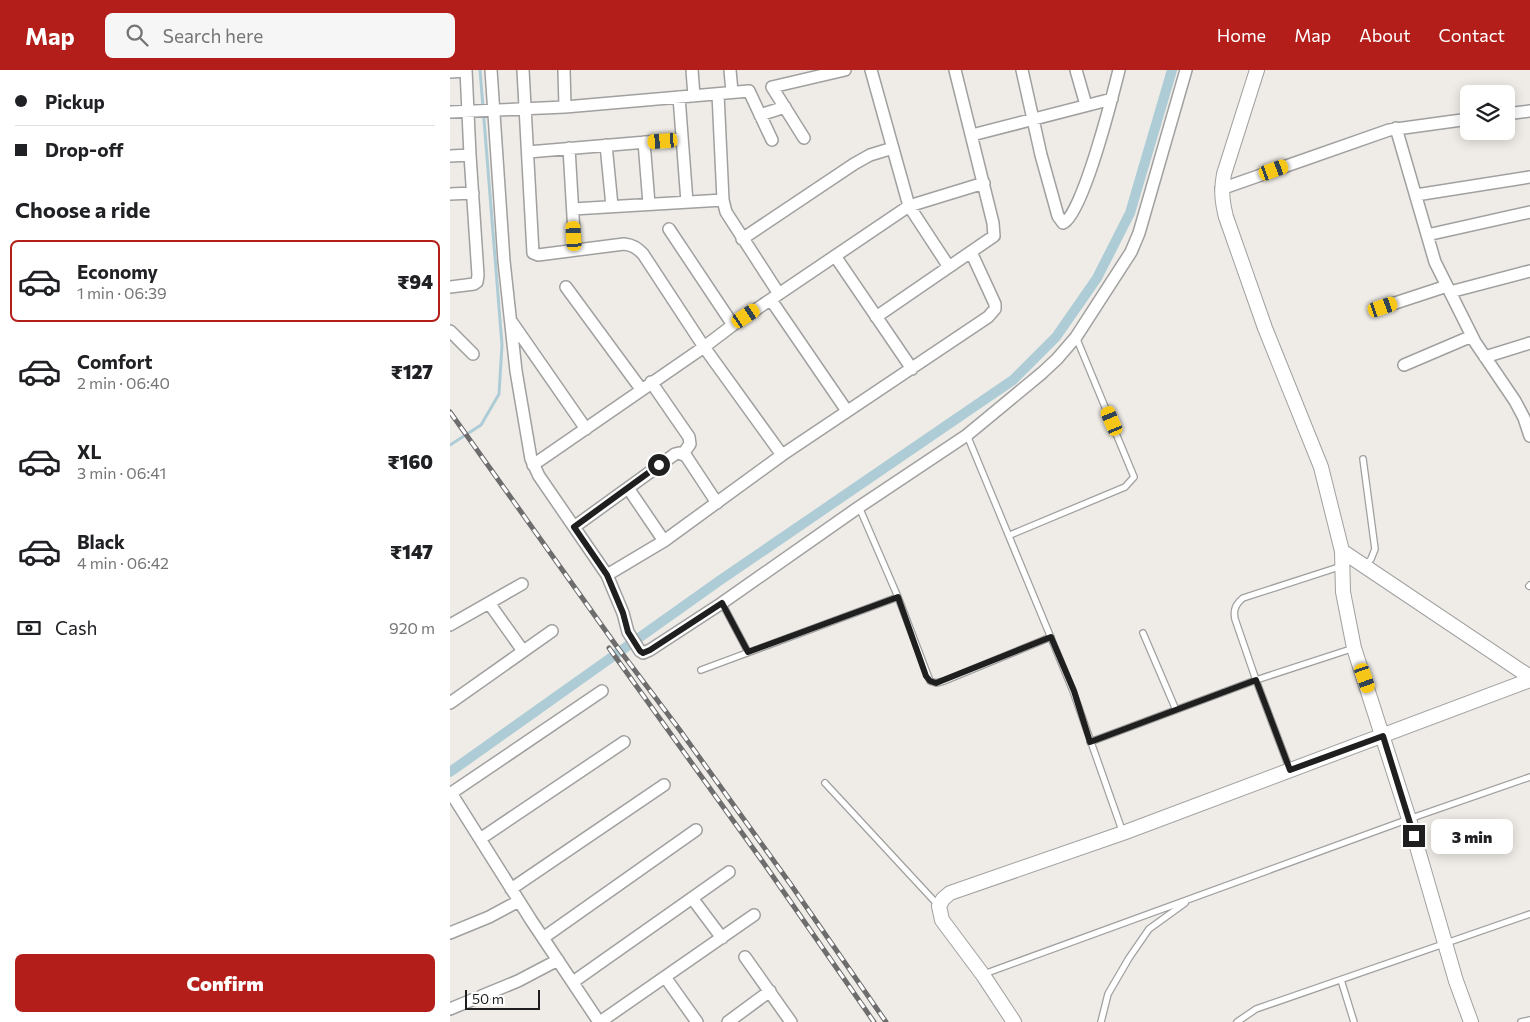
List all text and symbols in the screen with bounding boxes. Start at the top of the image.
search box [105,13,455,58]
text: Map [25,21,75,50]
icon: search [123,21,151,49]
text: Search here [163,24,263,47]
text: Home [1217,24,1266,46]
text: Map [1294,24,1331,46]
text: About [1359,24,1411,46]
text: Contact [1439,24,1505,46]
map controls [1460,85,1515,140]
button: layers [1460,85,1515,140]
text: Pickup [45,90,105,113]
car [647,132,678,150]
text: Drop-off [45,138,124,161]
car [1257,158,1290,182]
text: Choose a ride [15,196,150,223]
car [565,221,582,251]
icon: car [17,259,62,304]
text: Economy [77,260,158,283]
text: ₹94 [397,270,433,293]
text: 1 min · 06:39 [77,283,167,302]
car [1366,295,1399,319]
car [729,301,762,331]
icon: car [17,349,62,394]
text: Comfort [77,350,153,373]
text: ₹127 [391,360,433,383]
text: 2 min · 06:40 [77,373,170,392]
car [1099,404,1124,438]
icon: car [17,439,62,484]
text: XL [77,440,102,463]
text: ₹160 [388,450,433,473]
route start [648,454,670,476]
text: 3 min · 06:41 [77,463,166,482]
icon: car [17,529,62,574]
text: Black [77,530,125,553]
text: ₹147 [390,540,433,563]
text: 4 min · 06:42 [77,553,169,572]
icon: cash [15,614,43,642]
text: Cash [55,616,97,639]
text: 920 m [389,618,435,637]
car [1353,661,1376,695]
callout: 3 min [1432,818,1514,854]
route end [1403,825,1425,847]
text: 3 min [1452,827,1492,846]
button: Confirm [15,954,435,1012]
scale bar [465,987,540,1010]
text: 50 m [472,990,504,1007]

